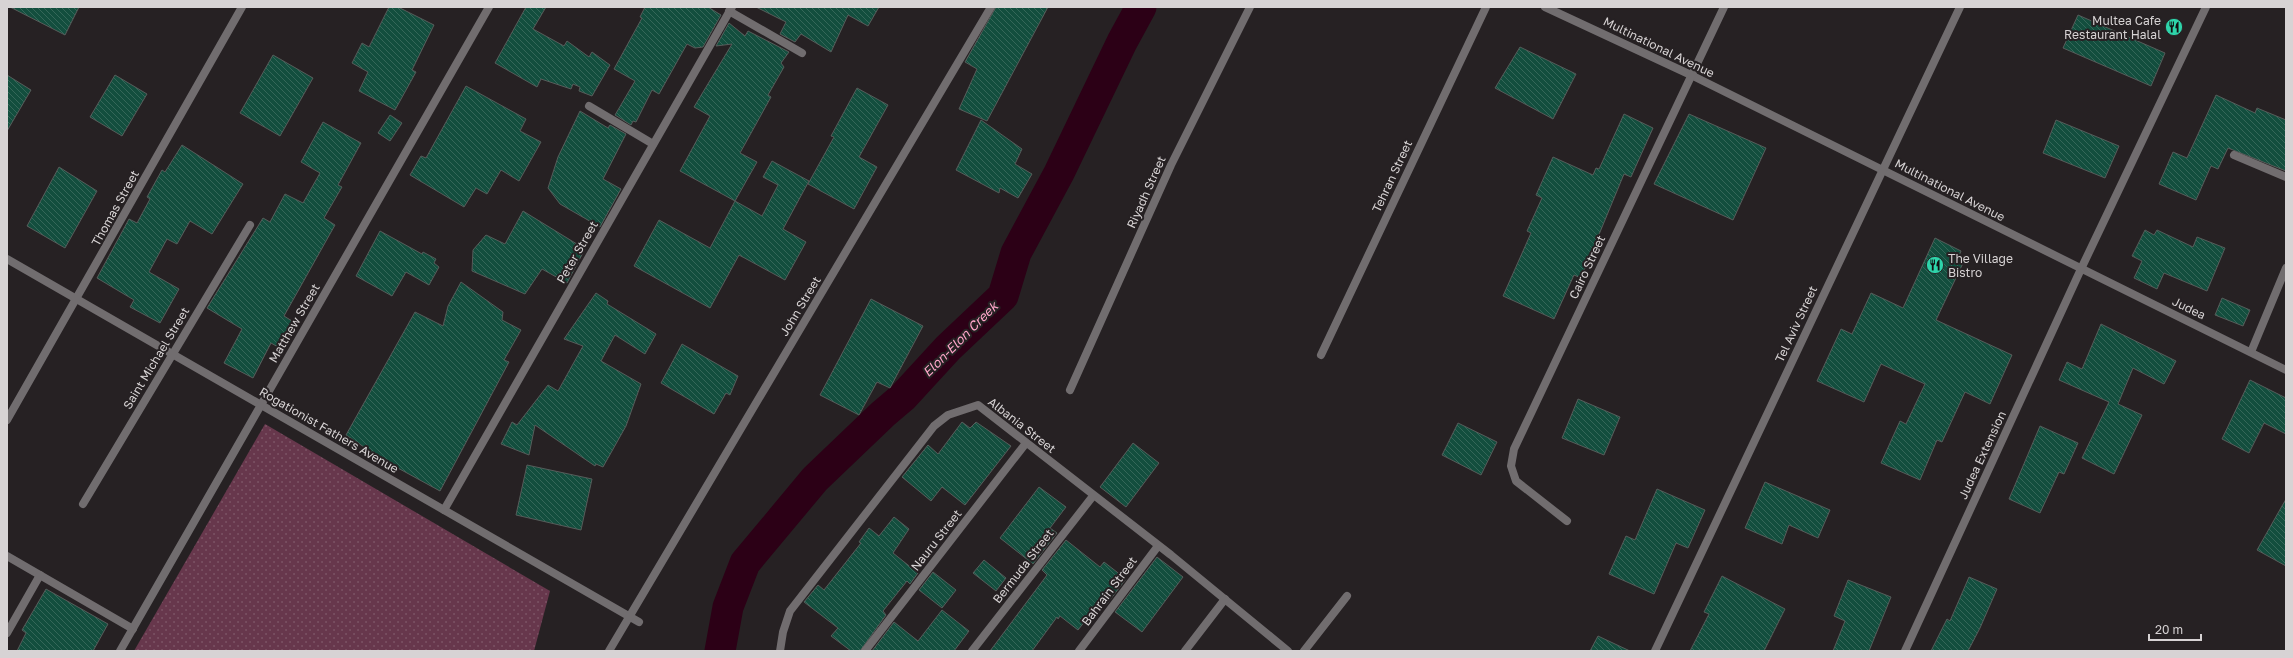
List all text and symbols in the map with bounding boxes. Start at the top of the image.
place label: Multea Cafe Restaurant Halal [2064,13,2161,42]
street label: Multinational Avenue [1601,14,1717,80]
restaurant icon: Multea Cafe Restaurant Halal [2164,17,2184,37]
street label: Tehran Street [1369,137,1415,214]
street label: Riyadh Street [1123,153,1169,231]
street label: Multinational Avenue [1892,156,2008,224]
street label: Thomas Street [88,167,142,249]
street label: Peter Street [553,218,601,286]
street label: Cairo Street [1566,233,1608,301]
place label: The Village Bistro [1948,251,2013,280]
restaurant icon: The Village Bistro [1925,255,1945,275]
street label: John Street [776,273,824,339]
street label: Matthew Street [265,281,323,365]
street label: Tel Aviv Street [1772,283,1820,365]
street label: Judea [2170,294,2208,322]
water label: Elon-Elon Creek [919,297,1002,380]
street label: Saint Michael Street [120,304,192,412]
street label: Rogationist Fathers Avenue [257,384,401,476]
street label: Albania Street [985,394,1059,456]
street label: Judea Extension [1955,409,2009,501]
street label: Nauru Street [907,506,965,574]
street label: Bermuda Street [989,526,1057,606]
street label: Bahrain Street [1078,553,1140,629]
scale bar [2149,616,2201,642]
text: 20 m [2155,622,2183,637]

